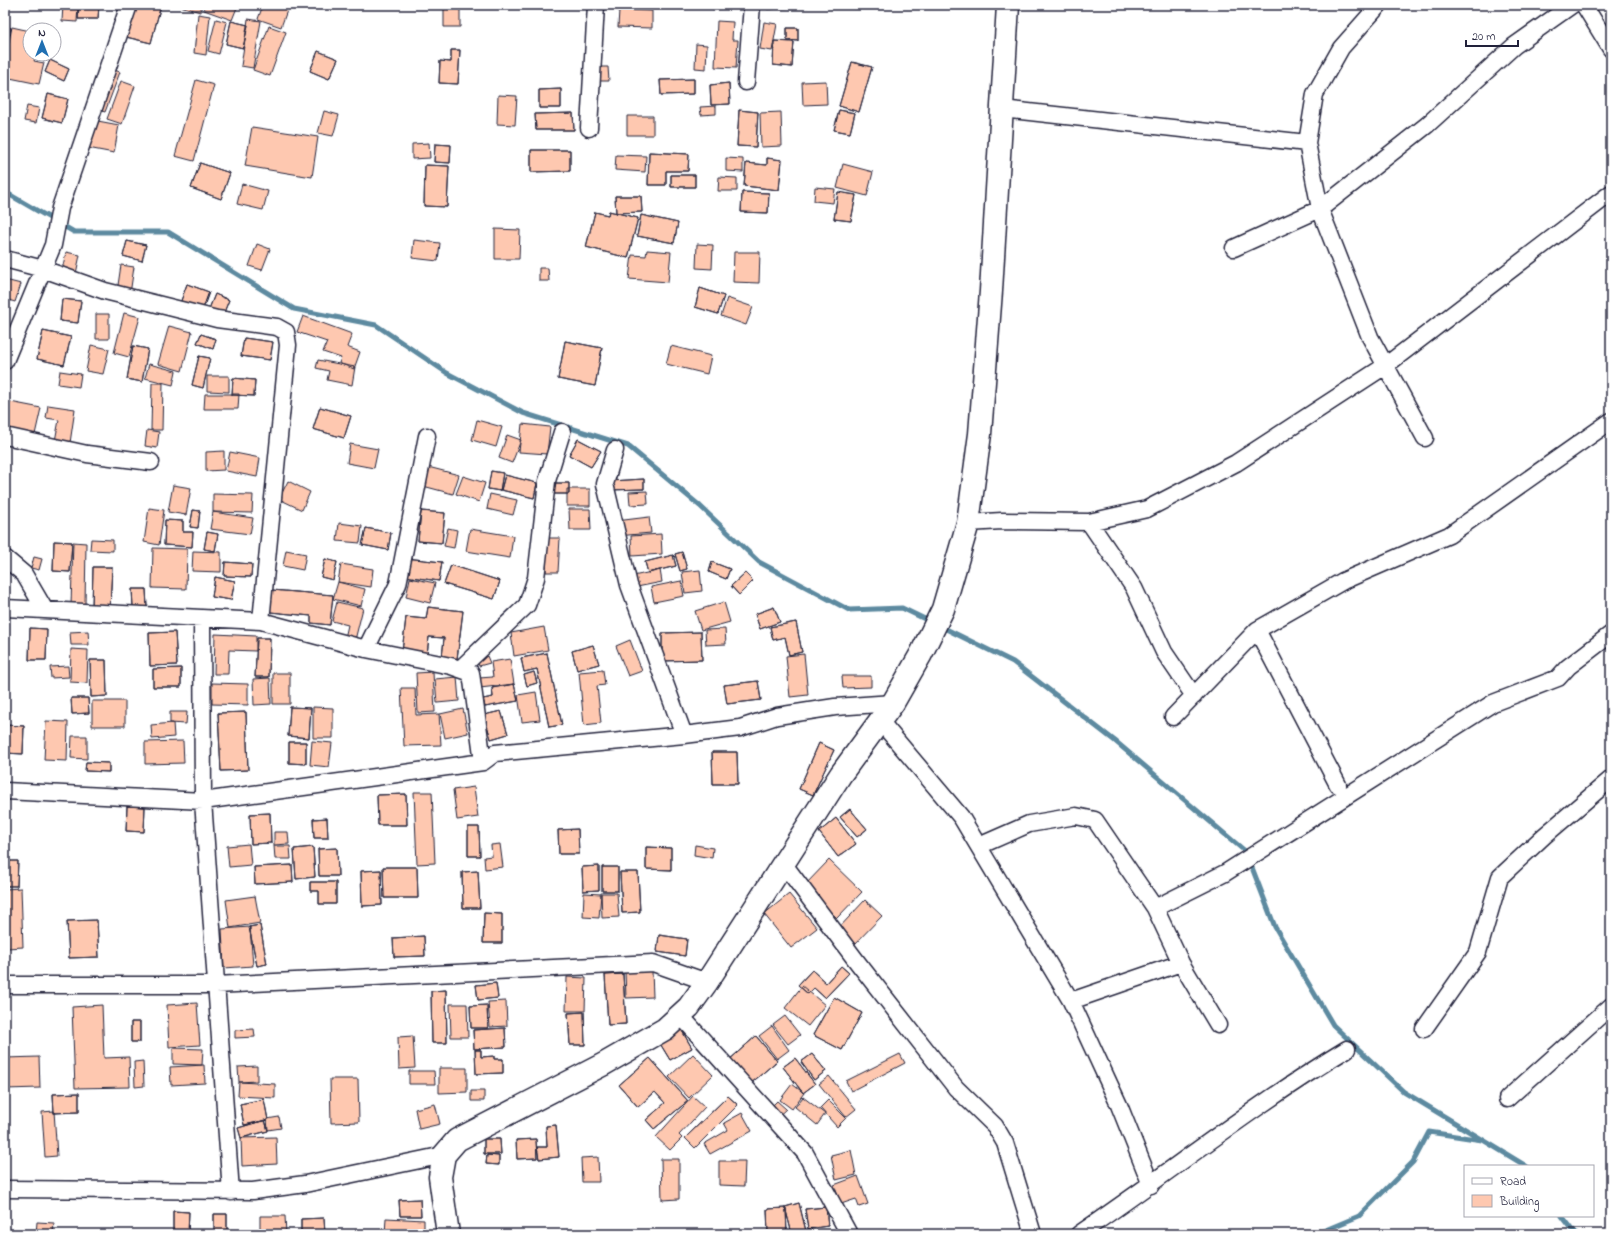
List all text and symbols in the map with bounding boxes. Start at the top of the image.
north arrow [22,22,62,62]
scale bar [1466,22,1518,48]
text: N [38,25,46,41]
text: 20 m [1472,28,1495,46]
legend [1464,1165,1594,1217]
text: Road [1500,1173,1526,1191]
text: Building [1499,1193,1539,1212]

